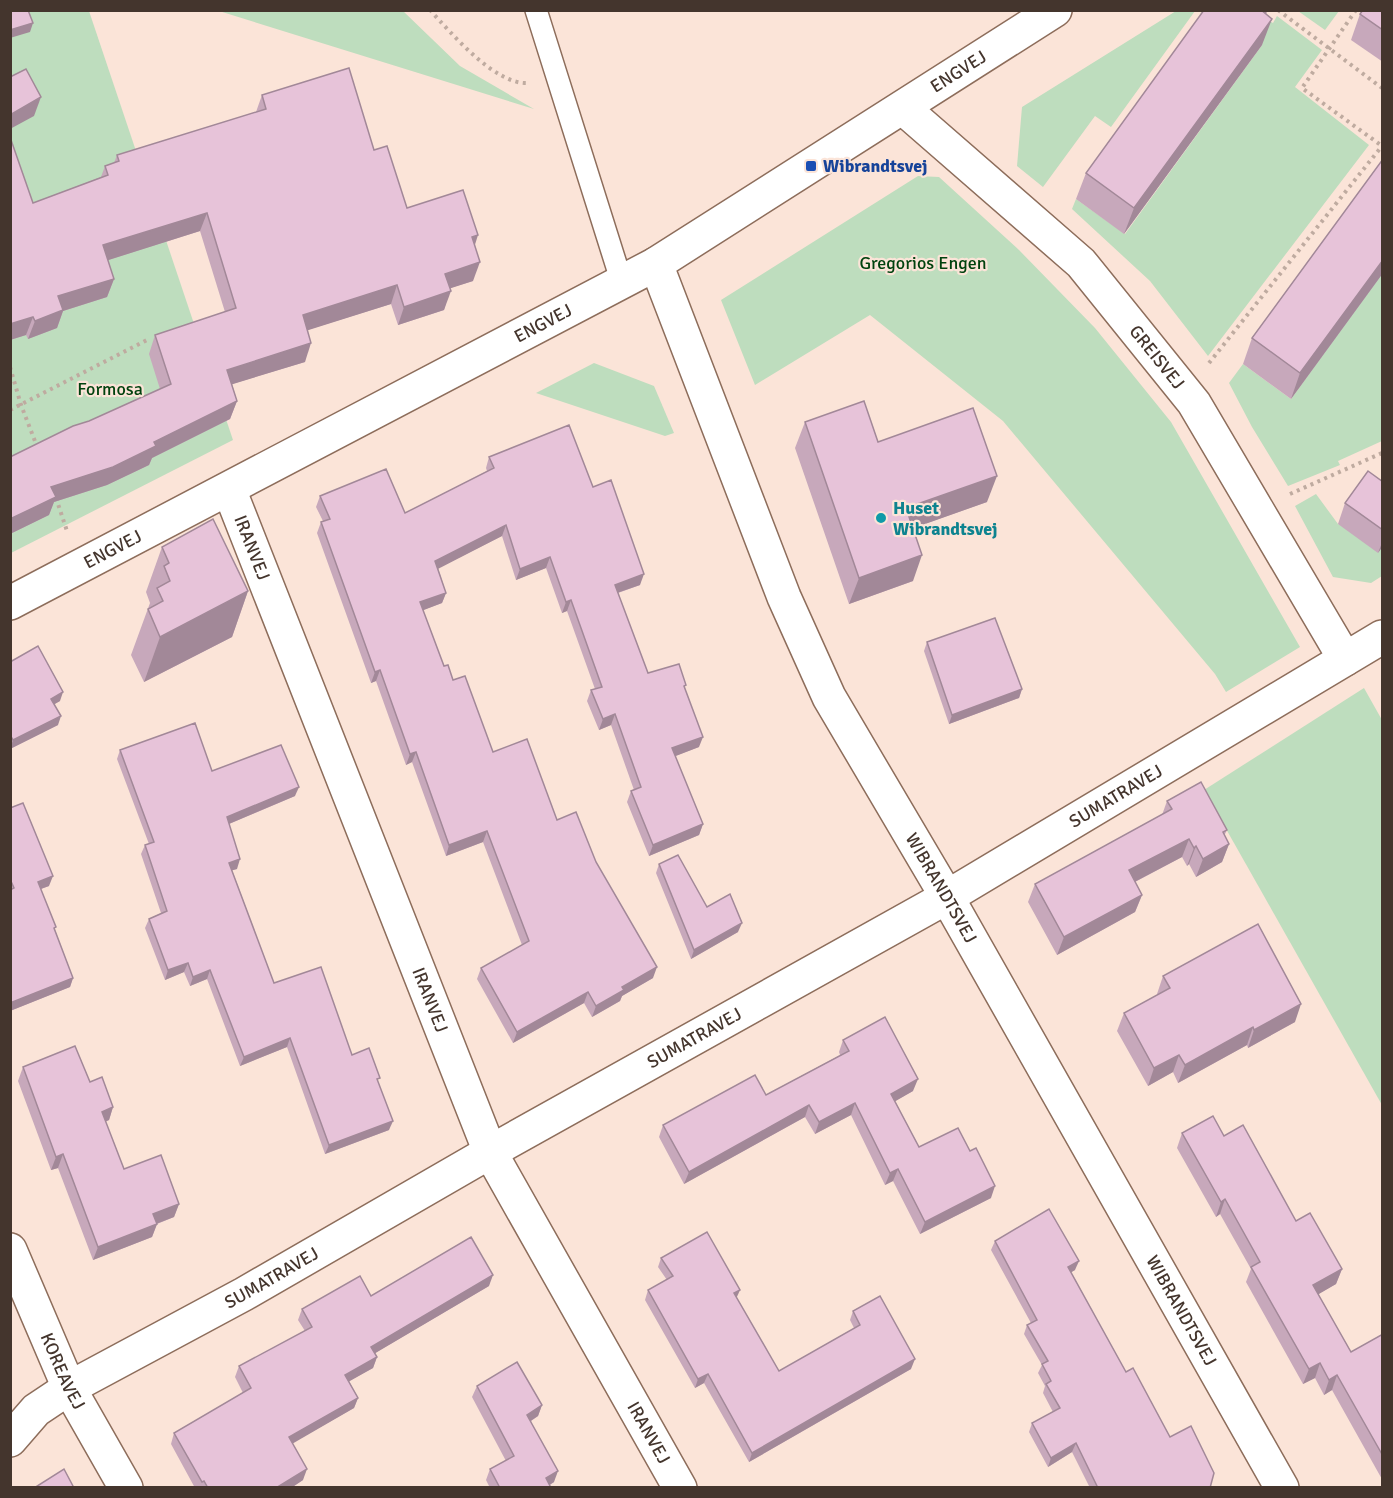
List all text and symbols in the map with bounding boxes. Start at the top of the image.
street label: ENGVEJ [926,45,991,98]
place label: Wibrandtsvej [823,155,928,177]
marker: Wibrandtsvej [804,159,818,173]
park label: Gregorios Engen [859,252,987,274]
street label: ENGVEJ [510,299,576,348]
street label: GREISVEJ [1125,321,1189,394]
park label: Formosa [77,378,143,400]
place label: Huset Wibrandtsvej [893,497,998,540]
marker: Huset Wibrandtsvej [874,511,888,525]
street label: IRANVEJ [229,512,275,583]
street label: ENGVEJ [80,525,145,573]
street label: SUMATRAVEJ [1065,760,1166,832]
street label: WIBRANDTSVEJ [901,829,982,947]
street label: IRANVEJ [407,964,453,1036]
street label: SUMATRAVEJ [643,1003,745,1073]
street label: SUMATRAVEJ [221,1242,323,1313]
street label: WIBRANDTSVEJ [1141,1251,1222,1370]
street label: KOREAVEJ [36,1329,90,1413]
street label: IRANVEJ [622,1398,675,1468]

